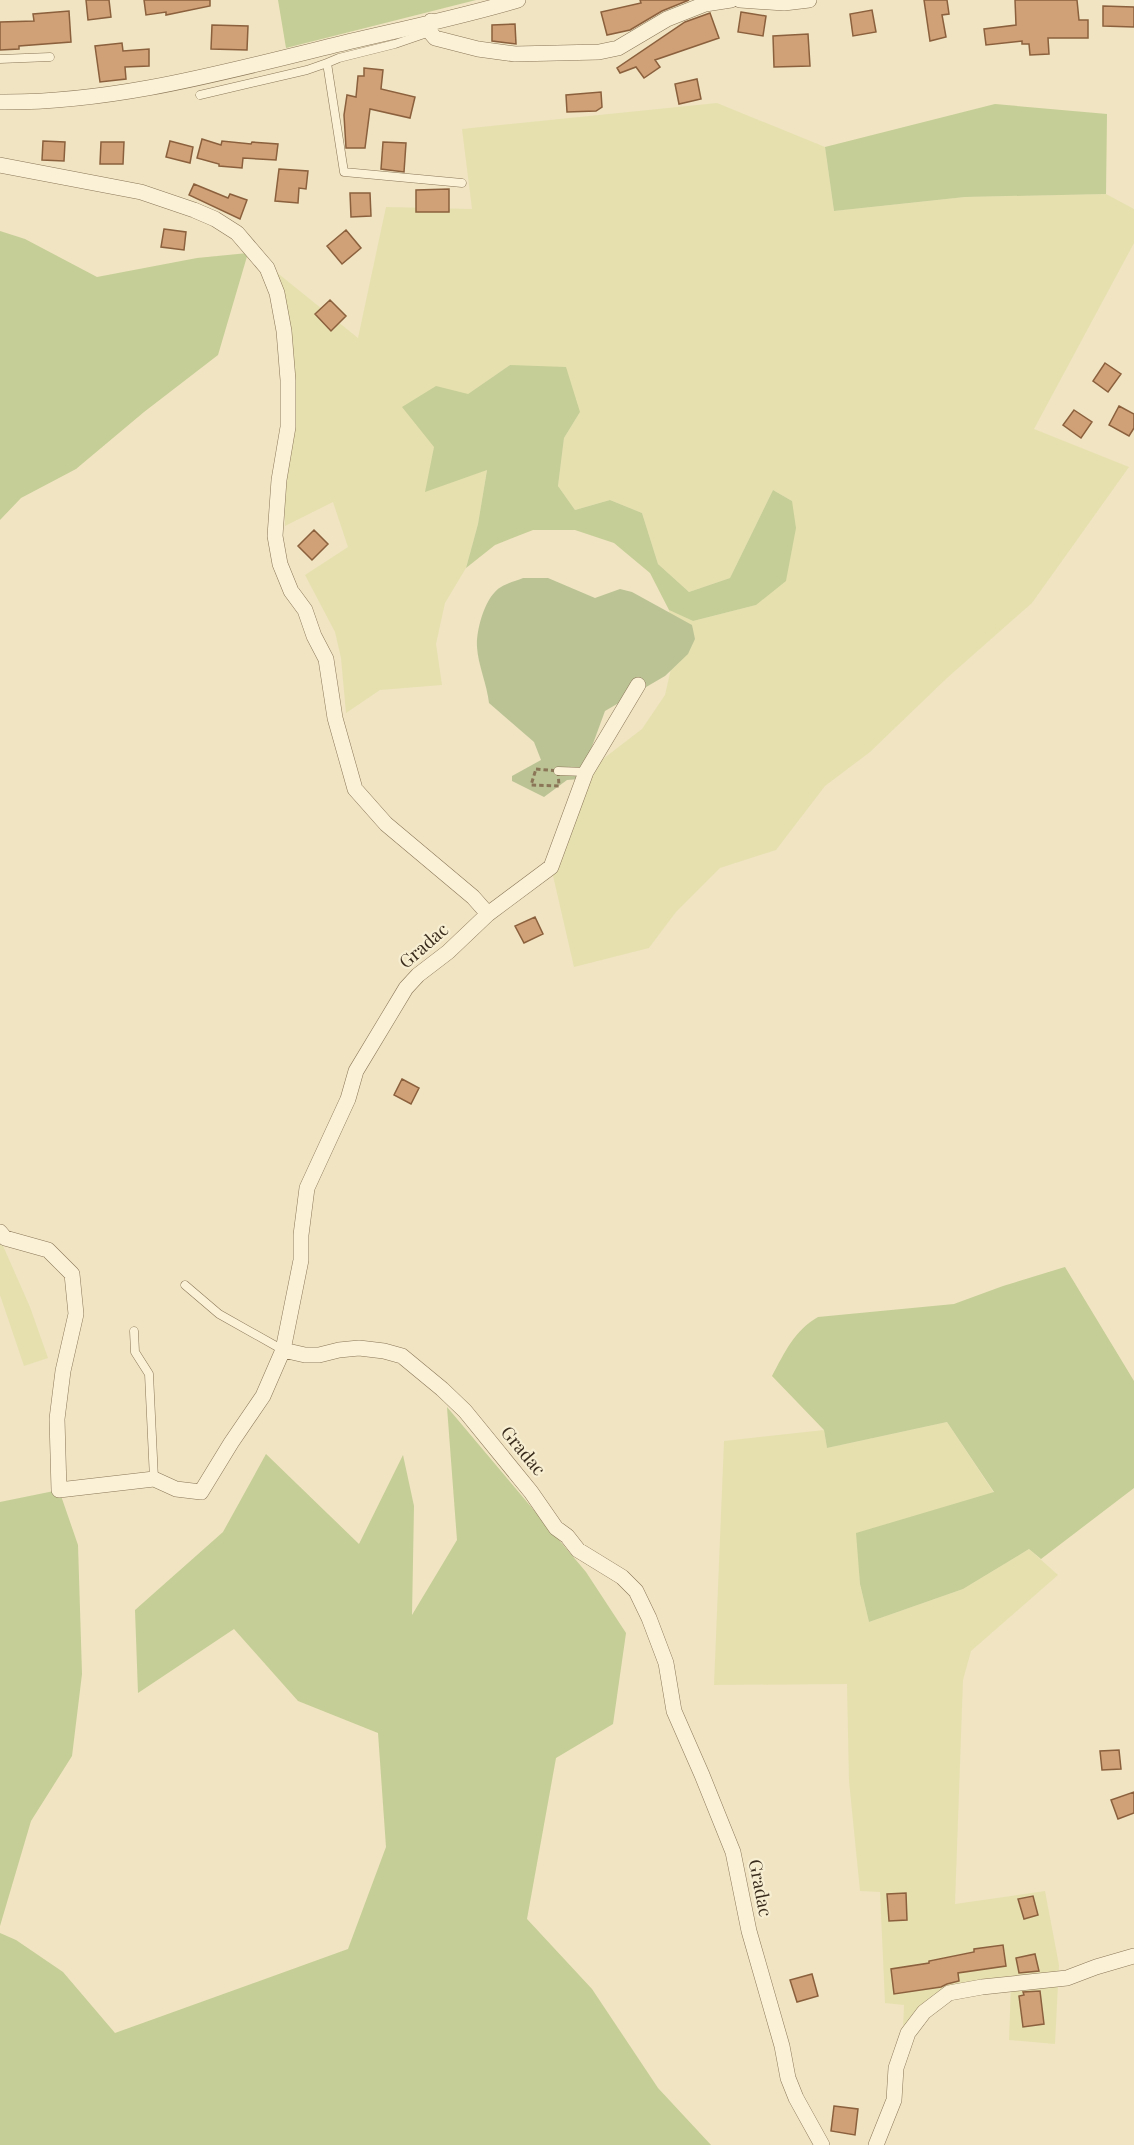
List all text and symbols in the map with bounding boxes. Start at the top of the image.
street label: Gradac [394,917,453,973]
street label: Gradac [496,1421,552,1480]
street label: Gradac [744,1857,778,1919]

